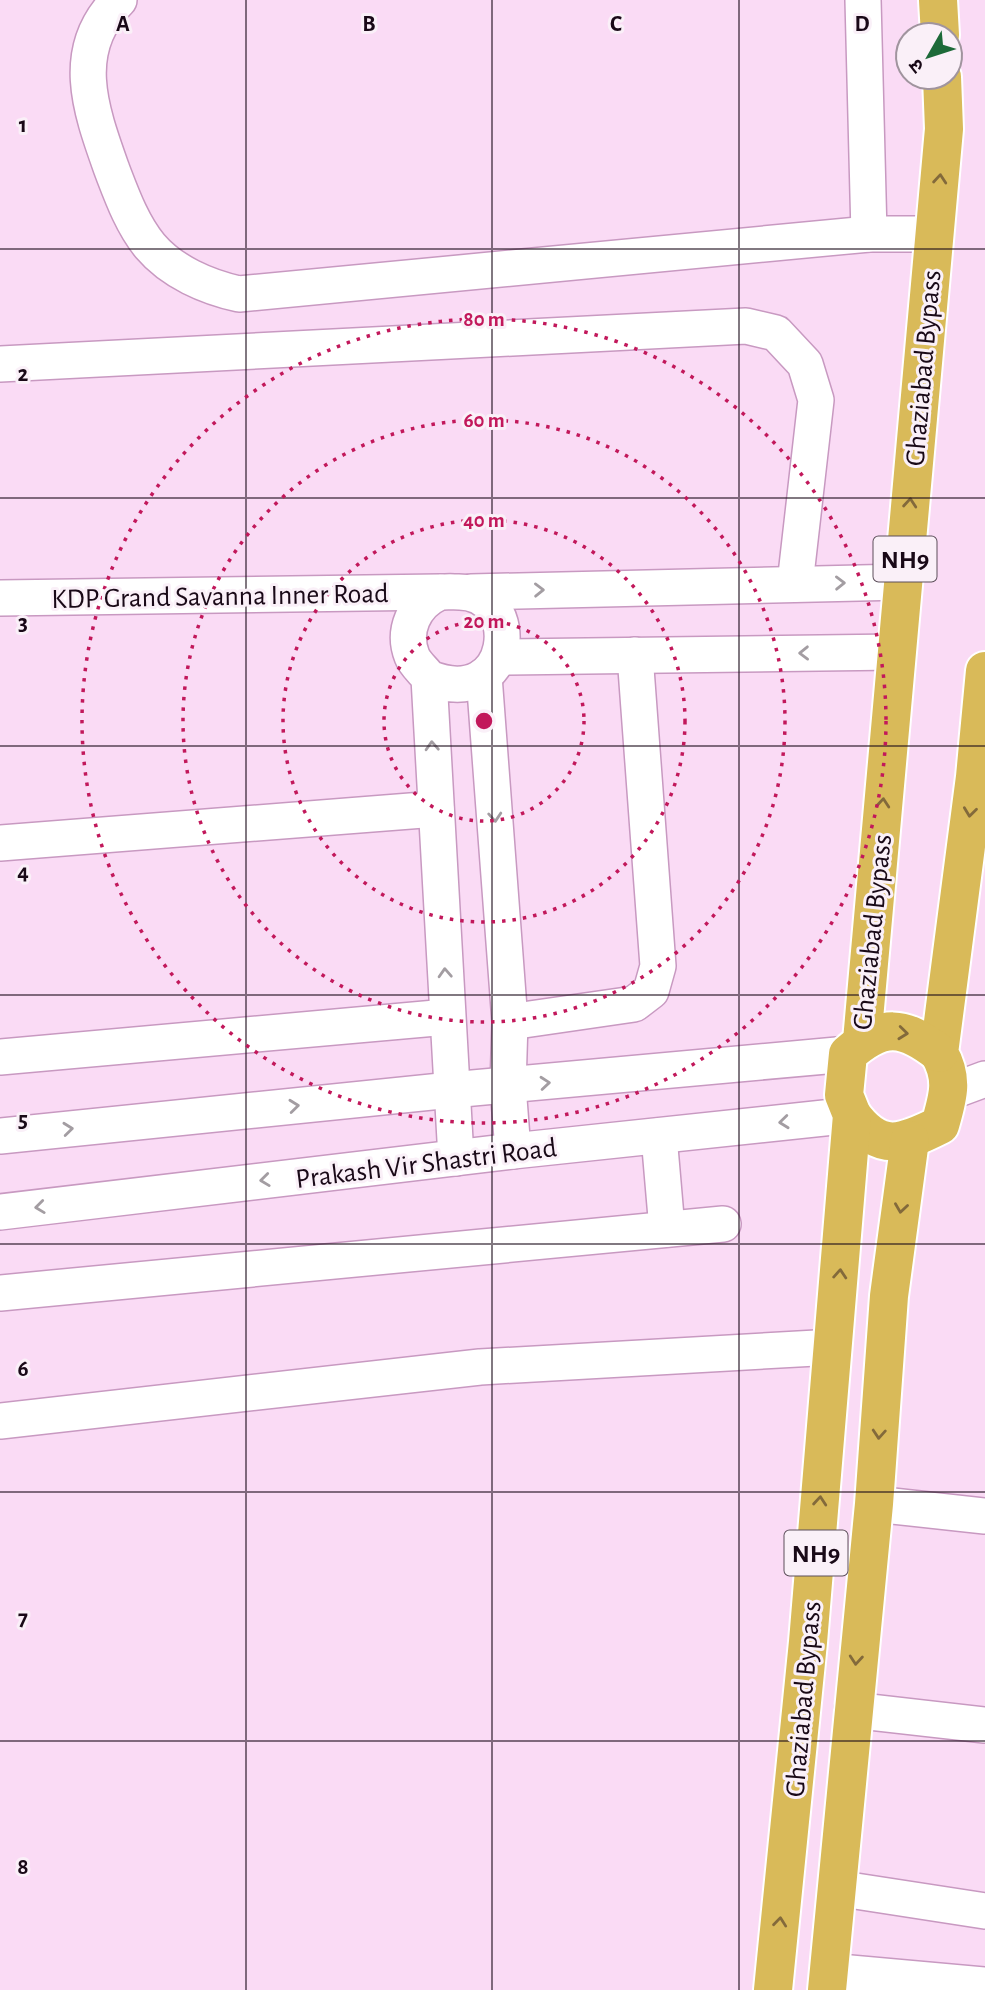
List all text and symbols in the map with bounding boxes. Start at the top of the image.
text: A [116,13,130,36]
text: B [362,13,376,36]
text: C [610,13,622,36]
text: D [854,13,870,36]
north arrow [894,21,964,91]
text: उ [906,55,928,76]
text: 1 [19,114,27,137]
one-way arrow [932,173,947,184]
street label: Ghaziabad Bypass [901,269,947,467]
text: 80 m [463,309,505,330]
text: 2 [18,363,29,386]
text: 60 m [463,410,505,431]
one-way arrow [902,497,917,508]
text: 40 m [463,510,505,531]
road number: NH9 [874,537,936,582]
one-way arrow [835,575,846,591]
street label: KDP Grand Savanna Inner Road [51,580,389,614]
one-way arrow [534,583,545,598]
text: 20 m [464,611,504,632]
text: 3 [18,612,28,635]
one-way arrow [798,645,809,661]
centre of rings [472,709,496,733]
one-way arrow [425,740,440,751]
one-way arrow [875,797,890,808]
one-way arrow [963,806,978,818]
one-way arrow [487,812,502,823]
street label: Ghaziabad Bypass [849,833,897,1031]
text: 4 [17,861,29,884]
one-way arrow [438,967,453,978]
one-way arrow [897,1025,908,1040]
one-way arrow [540,1076,551,1091]
one-way arrow [289,1099,300,1114]
text: 5 [18,1109,28,1132]
one-way arrow [778,1115,790,1130]
one-way arrow [63,1122,74,1137]
street label: Prakash Vir Shastri Road [294,1134,558,1194]
one-way arrow [260,1173,271,1188]
one-way arrow [34,1200,45,1215]
one-way arrow [894,1202,909,1213]
one-way arrow [832,1268,847,1279]
text: 6 [17,1358,29,1381]
one-way arrow [872,1429,887,1440]
one-way arrow [812,1495,827,1506]
road number: NH9 [784,1530,848,1576]
street label: Ghaziabad Bypass [781,1600,827,1798]
text: 7 [18,1607,28,1630]
one-way arrow [849,1655,864,1666]
text: 8 [17,1856,29,1879]
one-way arrow [772,1916,787,1927]

